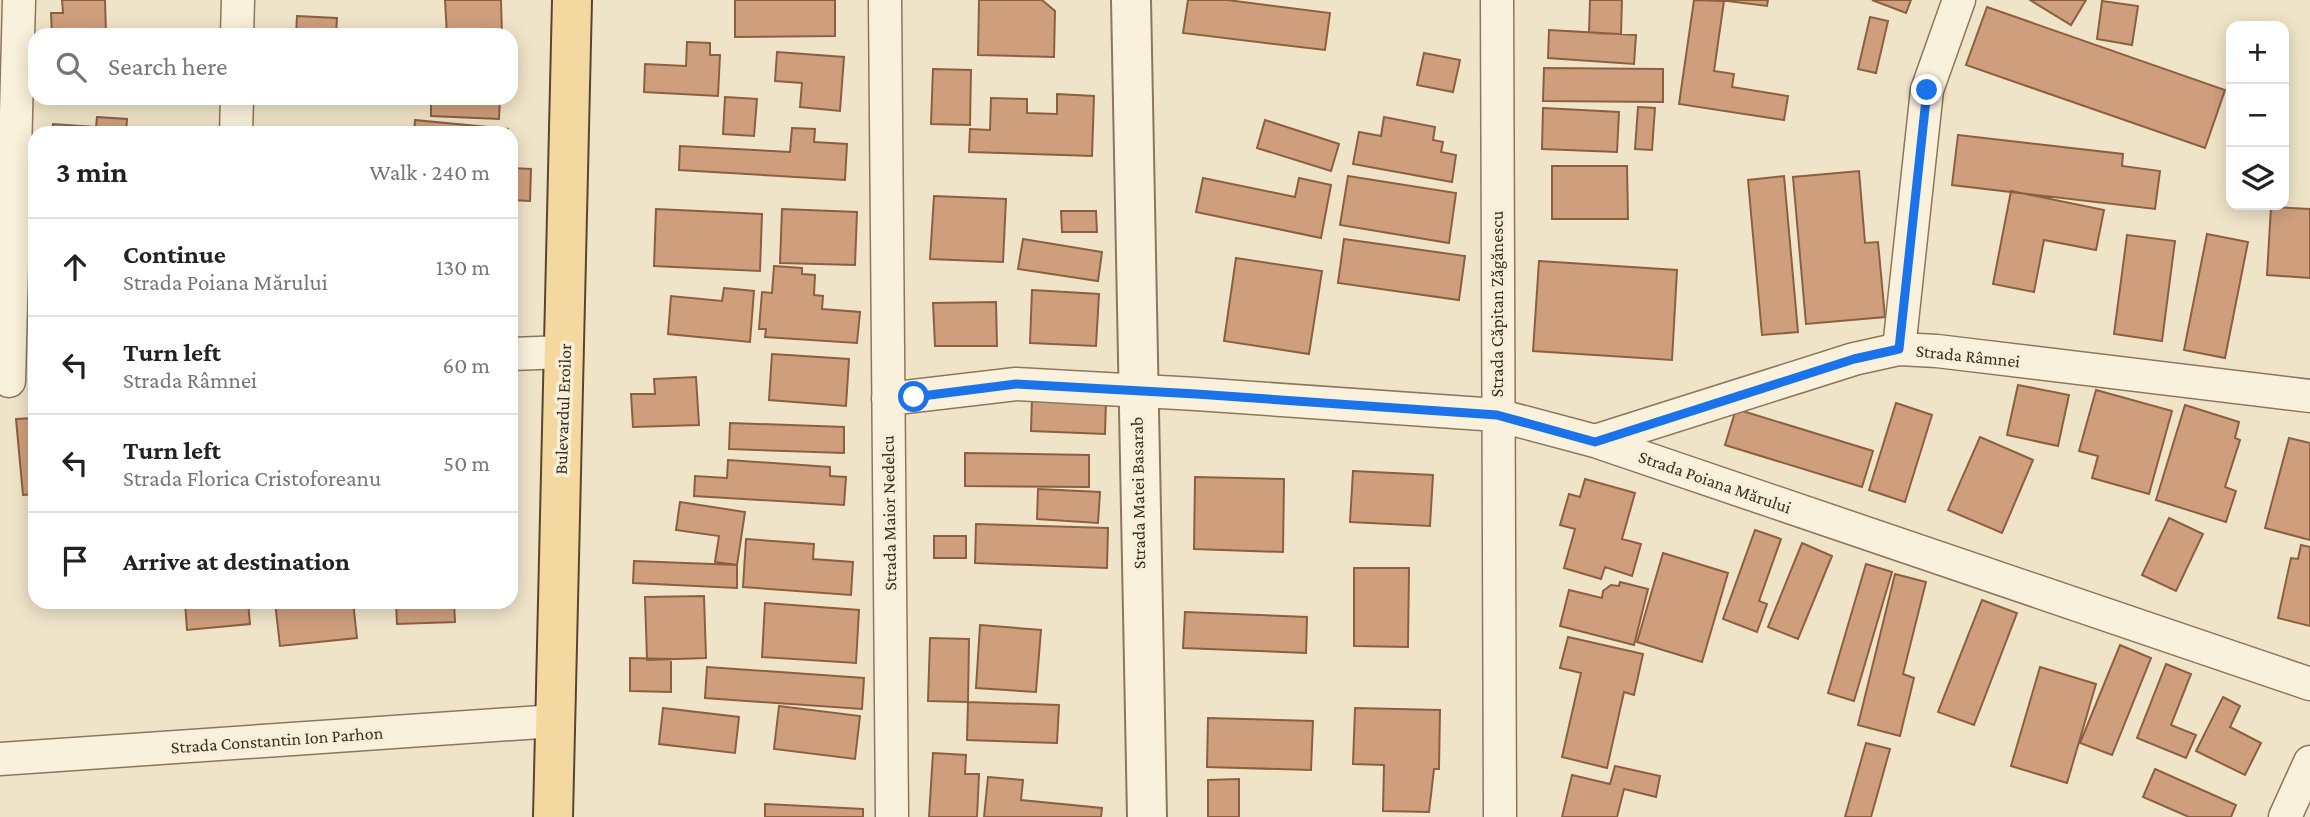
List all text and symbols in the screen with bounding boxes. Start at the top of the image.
map controls [2226,21,2289,210]
button: + [2226,21,2289,84]
search box [28,28,518,105]
icon: search [52,48,90,86]
text: Search here [108,52,227,81]
route end [1911,74,1942,105]
button: − [2226,84,2289,147]
button: layers [2226,147,2289,210]
text: 3 min [56,155,128,188]
text: Walk · 240 m [370,159,490,185]
street label: Strada Căpitan Zăgănescu [1487,210,1507,397]
text: Continue [123,240,226,269]
icon: ahead [56,248,94,286]
text: 130 m [436,254,490,280]
text: Strada Poiana Mărului [123,269,328,295]
text: Turn left [123,338,221,367]
street label: Strada Râmnei [1915,341,2021,371]
street label: Bulevardul Eroilor [551,343,575,475]
icon: left [56,346,94,384]
text: 60 m [443,352,490,378]
text: Strada Râmnei [123,367,257,393]
route start [898,381,929,412]
street label: Strada Matei Basarab [1127,417,1149,569]
street label: Strada Maior Nedelcu [878,435,900,591]
text: Turn left [123,436,221,465]
icon: left [56,444,94,482]
street label: Strada Poiana Mărului [1636,446,1794,518]
text: 50 m [443,450,490,476]
text: Strada Florica Cristoforeanu [123,465,381,491]
icon: arrive [56,542,94,580]
text: Arrive at destination [123,547,350,576]
street label: Strada Constantin Ion Parhon [170,723,384,757]

